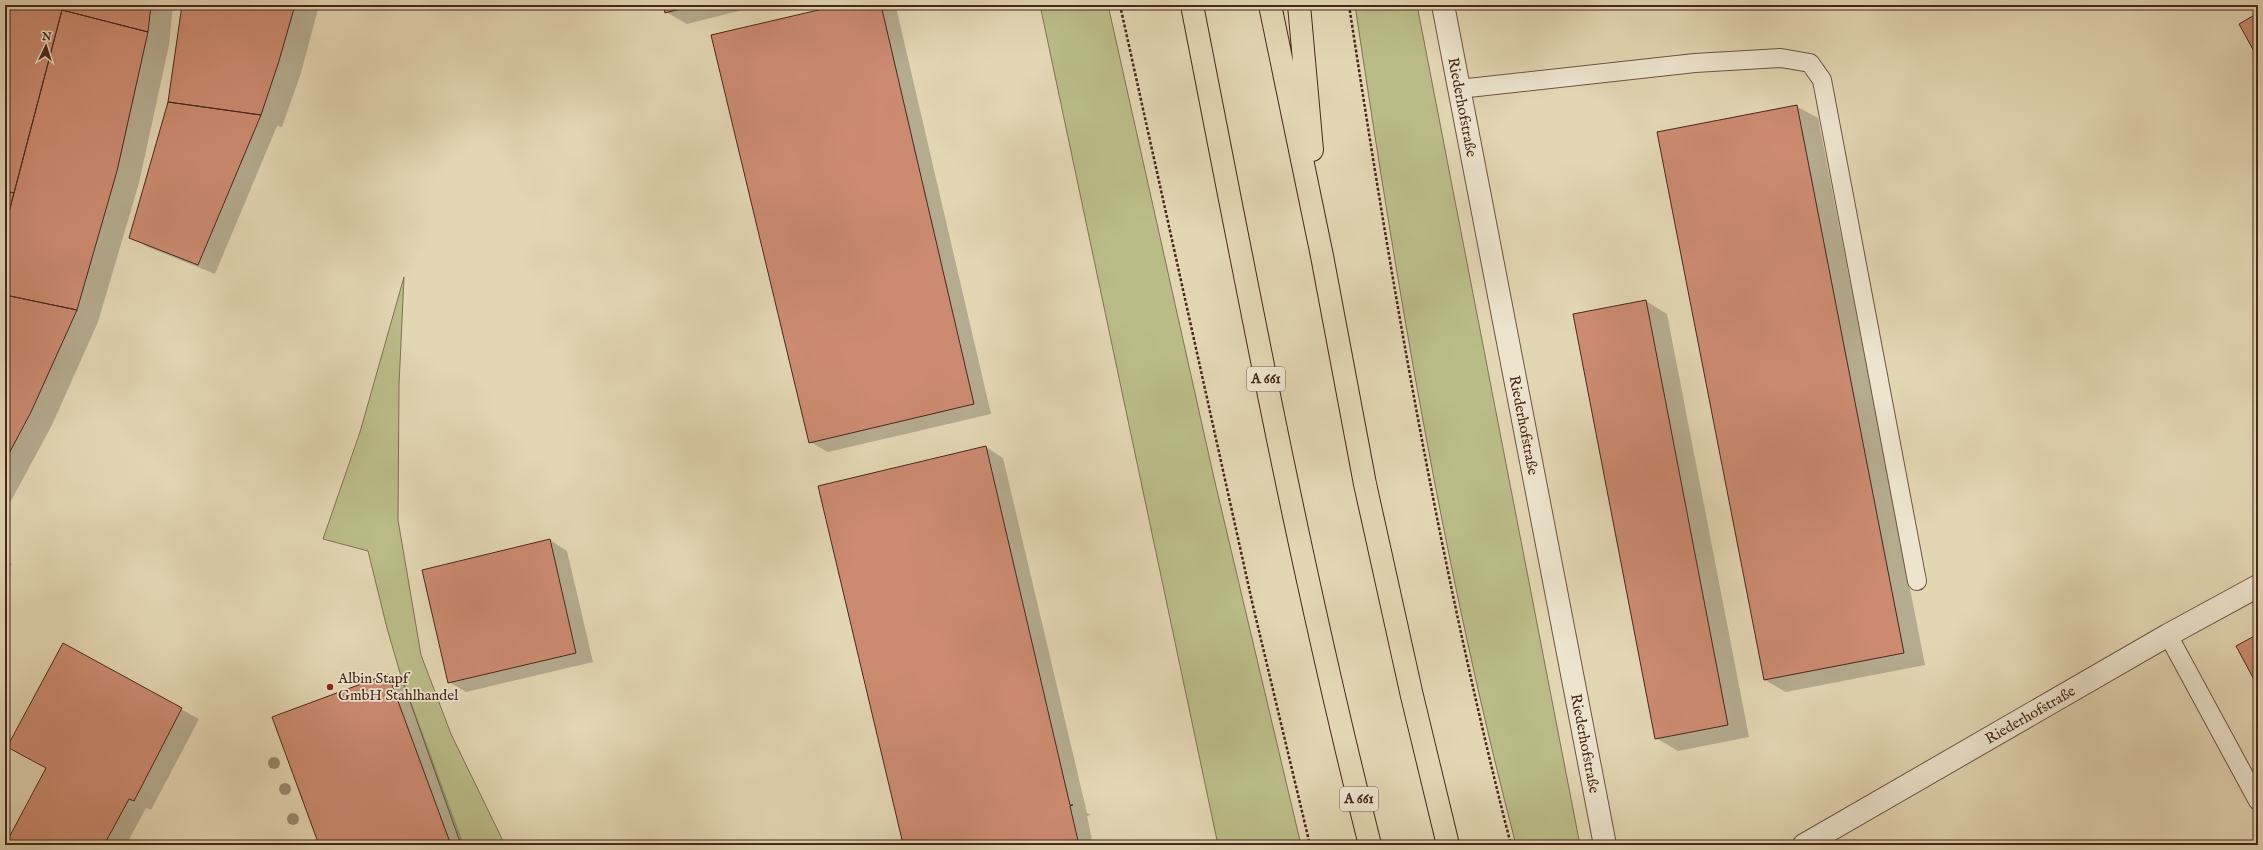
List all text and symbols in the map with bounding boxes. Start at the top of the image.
north arrow [26,26,66,66]
text: N [40,30,52,44]
street label: Riederhofstraße [1444,56,1482,159]
road number: A 661 [1247,367,1285,391]
street label: Riederhofstraße [1505,374,1543,477]
place label: Albin Stapf GmbH Stahlhandel [337,669,459,705]
street label: Riederhofstraße [1982,681,2079,748]
marker: Albin Stapf GmbH Stahlhandel [325,682,335,692]
street label: Riederhofstraße [1567,692,1604,795]
road number: A 661 [1340,787,1378,811]

